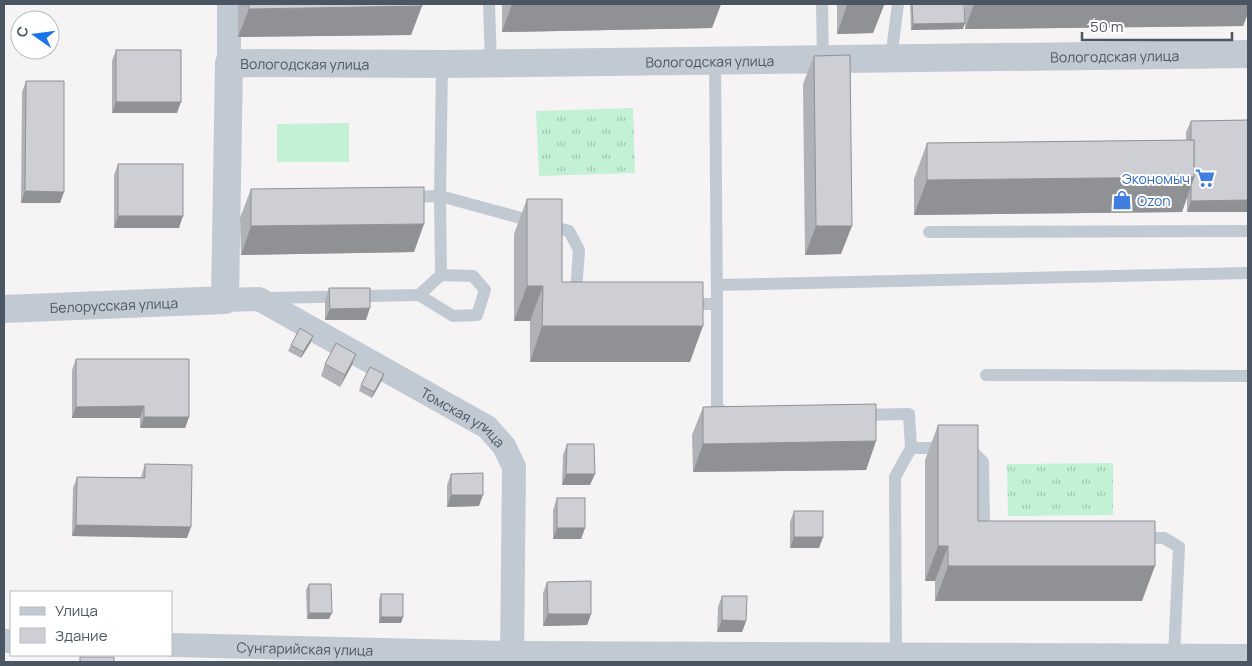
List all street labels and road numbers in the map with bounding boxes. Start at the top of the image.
street label: Вологодская улица [1050,45,1179,66]
street label: Вологодская улица [645,50,774,71]
street label: Вологодская улица [240,54,369,73]
street label: Белорусская улица [49,292,178,317]
street label: Томская улица [417,382,510,451]
street label: Сунгарийская улица [236,637,373,659]

